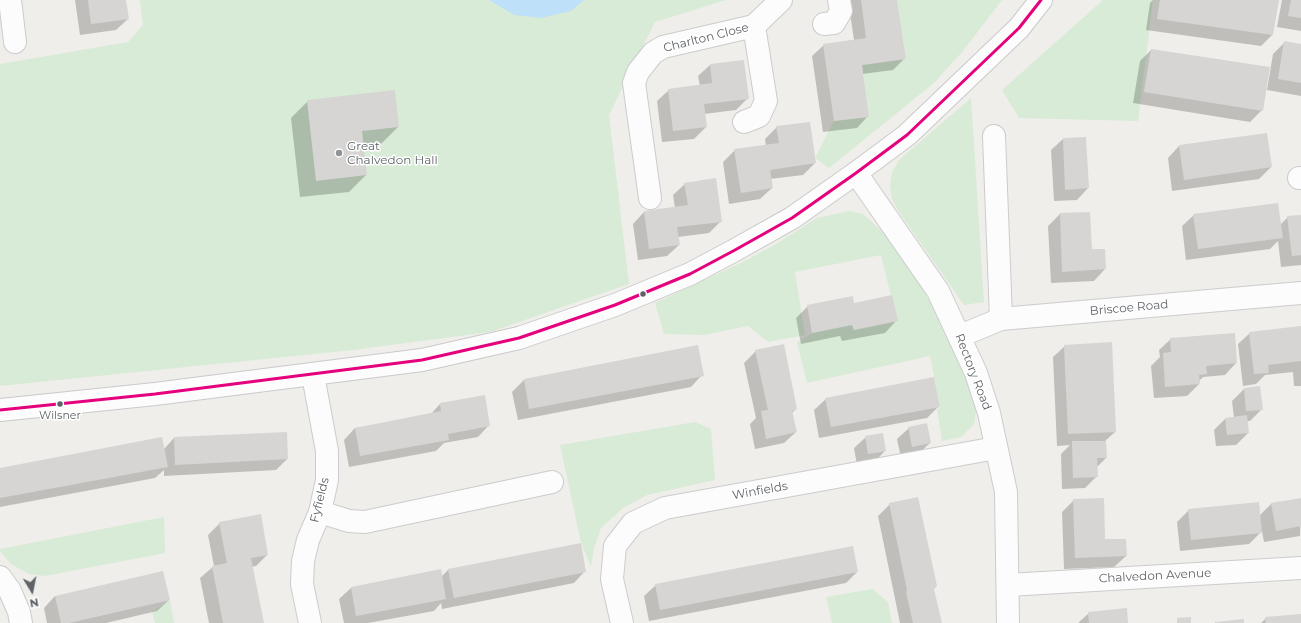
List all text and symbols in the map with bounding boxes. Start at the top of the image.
street label: Charlton Close [662,20,750,56]
place label: Great Chalvedon Hall [347,139,438,167]
marker: Great Chalvedon Hall [334,148,344,158]
unlabelled marker [638,289,648,299]
street label: Briscoe Road [1089,297,1169,319]
street label: Rectory Road [952,332,994,412]
marker: Wilsner [55,399,65,409]
place label: Wilsner [39,409,81,423]
street label: Fyfields [307,476,333,524]
street label: Winfields [731,479,789,503]
street label: Chalvedon Avenue [1098,566,1212,586]
north arrow [12,571,52,611]
text: N [28,595,40,610]

